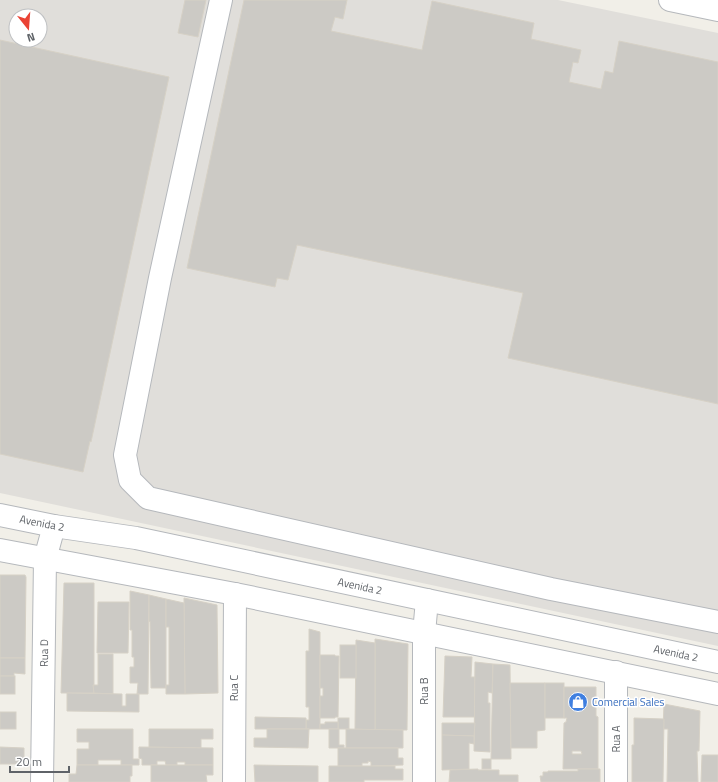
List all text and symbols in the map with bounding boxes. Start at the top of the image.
north arrow [8,8,48,48]
text: N [25,29,37,46]
street label: Avenida 2 [18,511,66,535]
street label: Avenida 2 [336,573,384,599]
street label: Rua D [36,639,52,667]
street label: Avenida 2 [652,640,700,666]
street label: Rua C [226,675,242,701]
street label: Rua B [416,677,432,705]
shop icon: Comercial Sales [567,691,589,713]
place label: Comercial Sales [592,694,665,710]
street label: Rua A [608,725,624,753]
scale bar [10,748,69,774]
text: 20 m [16,752,42,771]

